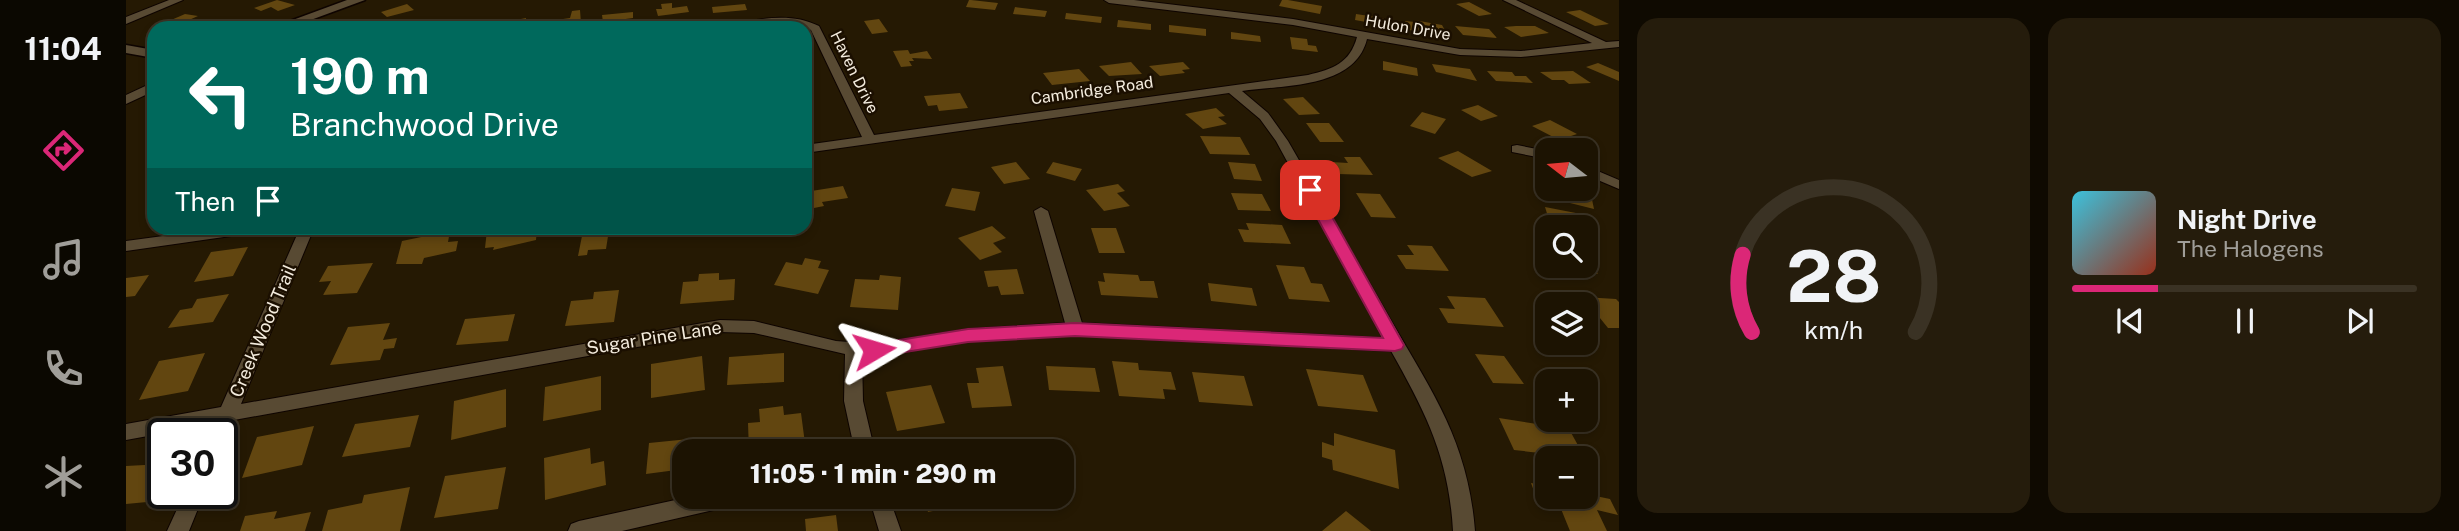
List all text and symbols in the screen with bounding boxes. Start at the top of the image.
street label: Hulon Drive [1364,11,1452,44]
street label: Haven Drive [826,28,883,116]
text: 11:04 [24,30,102,67]
text: 190 m [290,47,430,105]
icon: left [175,49,266,140]
street label: Cambridge Road [1030,73,1154,108]
text: Branchwood Drive [290,106,559,143]
icon: directions [39,126,88,175]
north arrow [1535,138,1598,201]
map controls [1535,138,1598,509]
pin [1280,160,1340,220]
icon: arrive [1291,171,1329,209]
icon: arrive [249,182,287,220]
text: Then [175,186,235,217]
text: Night Drive [2177,204,2317,235]
button: search [1535,215,1598,278]
text: 28 [1786,233,1881,318]
icon: music [39,235,88,284]
text: The Halogens [2177,235,2324,262]
street label: Creek Wood Trail [225,261,300,400]
button: layers [1535,292,1598,355]
icon: previous [2111,302,2149,340]
icon: pause [2226,302,2264,340]
icon: next [2341,302,2379,340]
position arrow [837,313,911,387]
text: km/h [1804,314,1863,344]
street label: Sugar Pine Lane [585,316,723,359]
icon: phone [39,344,88,393]
button: + [1535,369,1598,432]
speed limit sign: 30 [147,418,238,509]
button: − [1535,446,1598,509]
icon: climate [39,452,88,501]
text: 11:05 · 1 min · 290 m [750,458,996,489]

